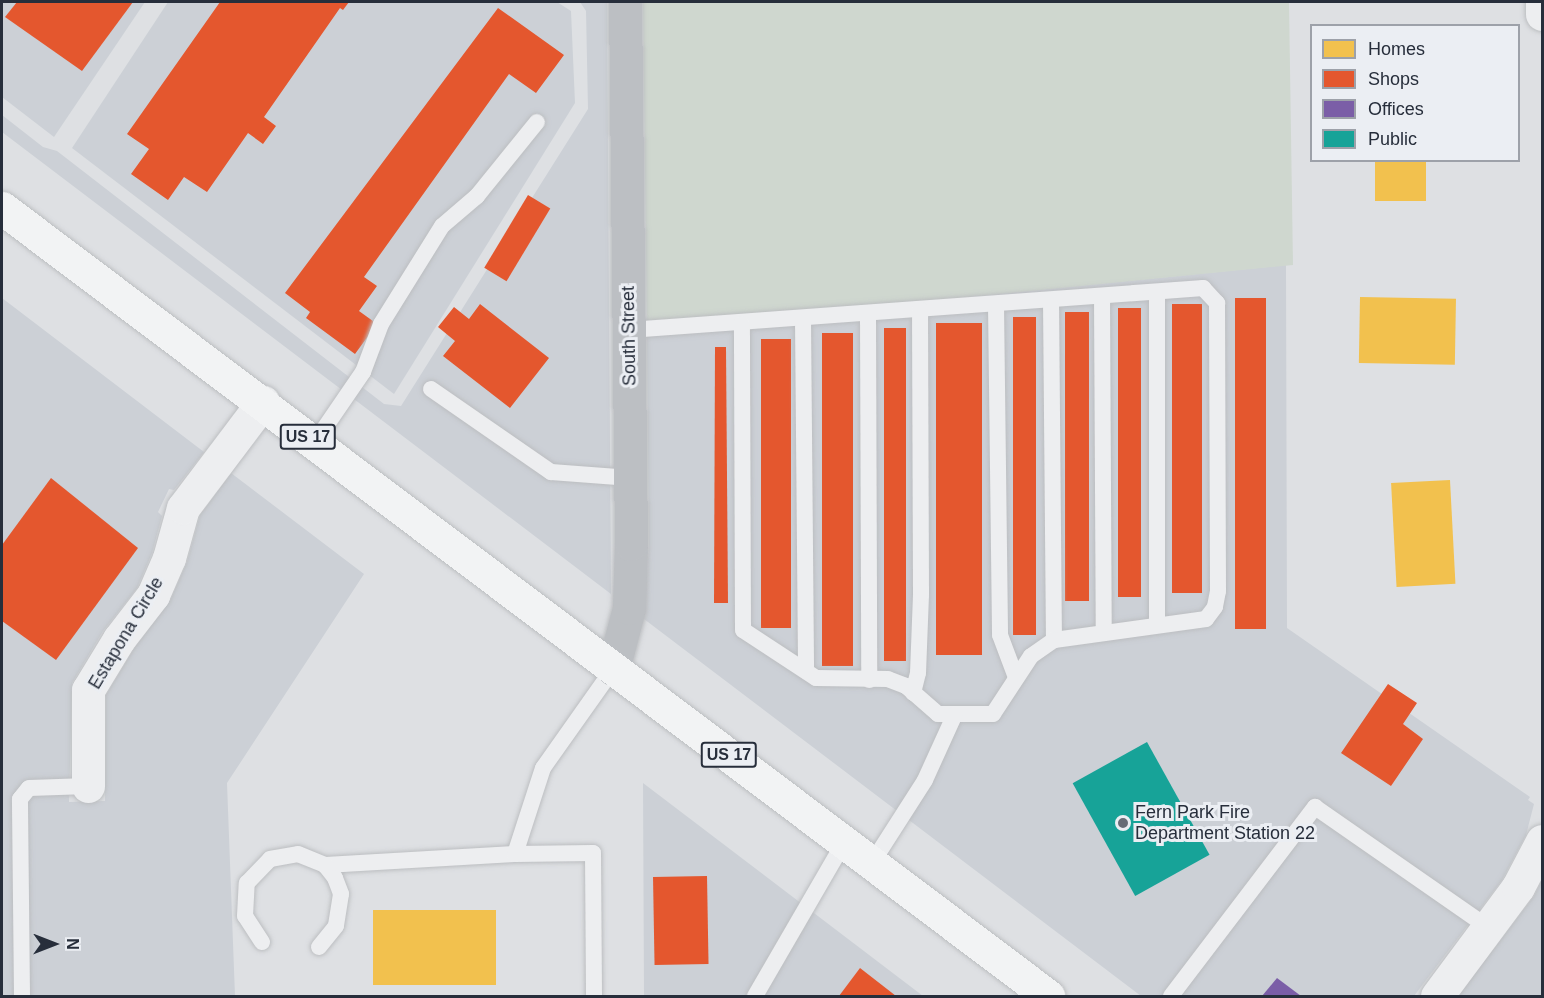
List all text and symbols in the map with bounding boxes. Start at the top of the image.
legend [1310,24,1520,162]
text: Homes [1368,39,1425,59]
text: Shops [1368,69,1419,89]
text: Offices [1368,99,1424,119]
text: Public [1368,129,1417,149]
street label: South Street [617,286,641,386]
road number: US 17 [280,424,336,450]
street label: Estapona Circle [84,573,168,693]
road number: US 17 [700,742,758,768]
place label: Fern Park Fire Department Station 22 [1135,802,1315,844]
marker: Fern Park Fire Department Station 22 [1116,816,1130,830]
north arrow [24,914,84,974]
text: N [64,938,81,950]

